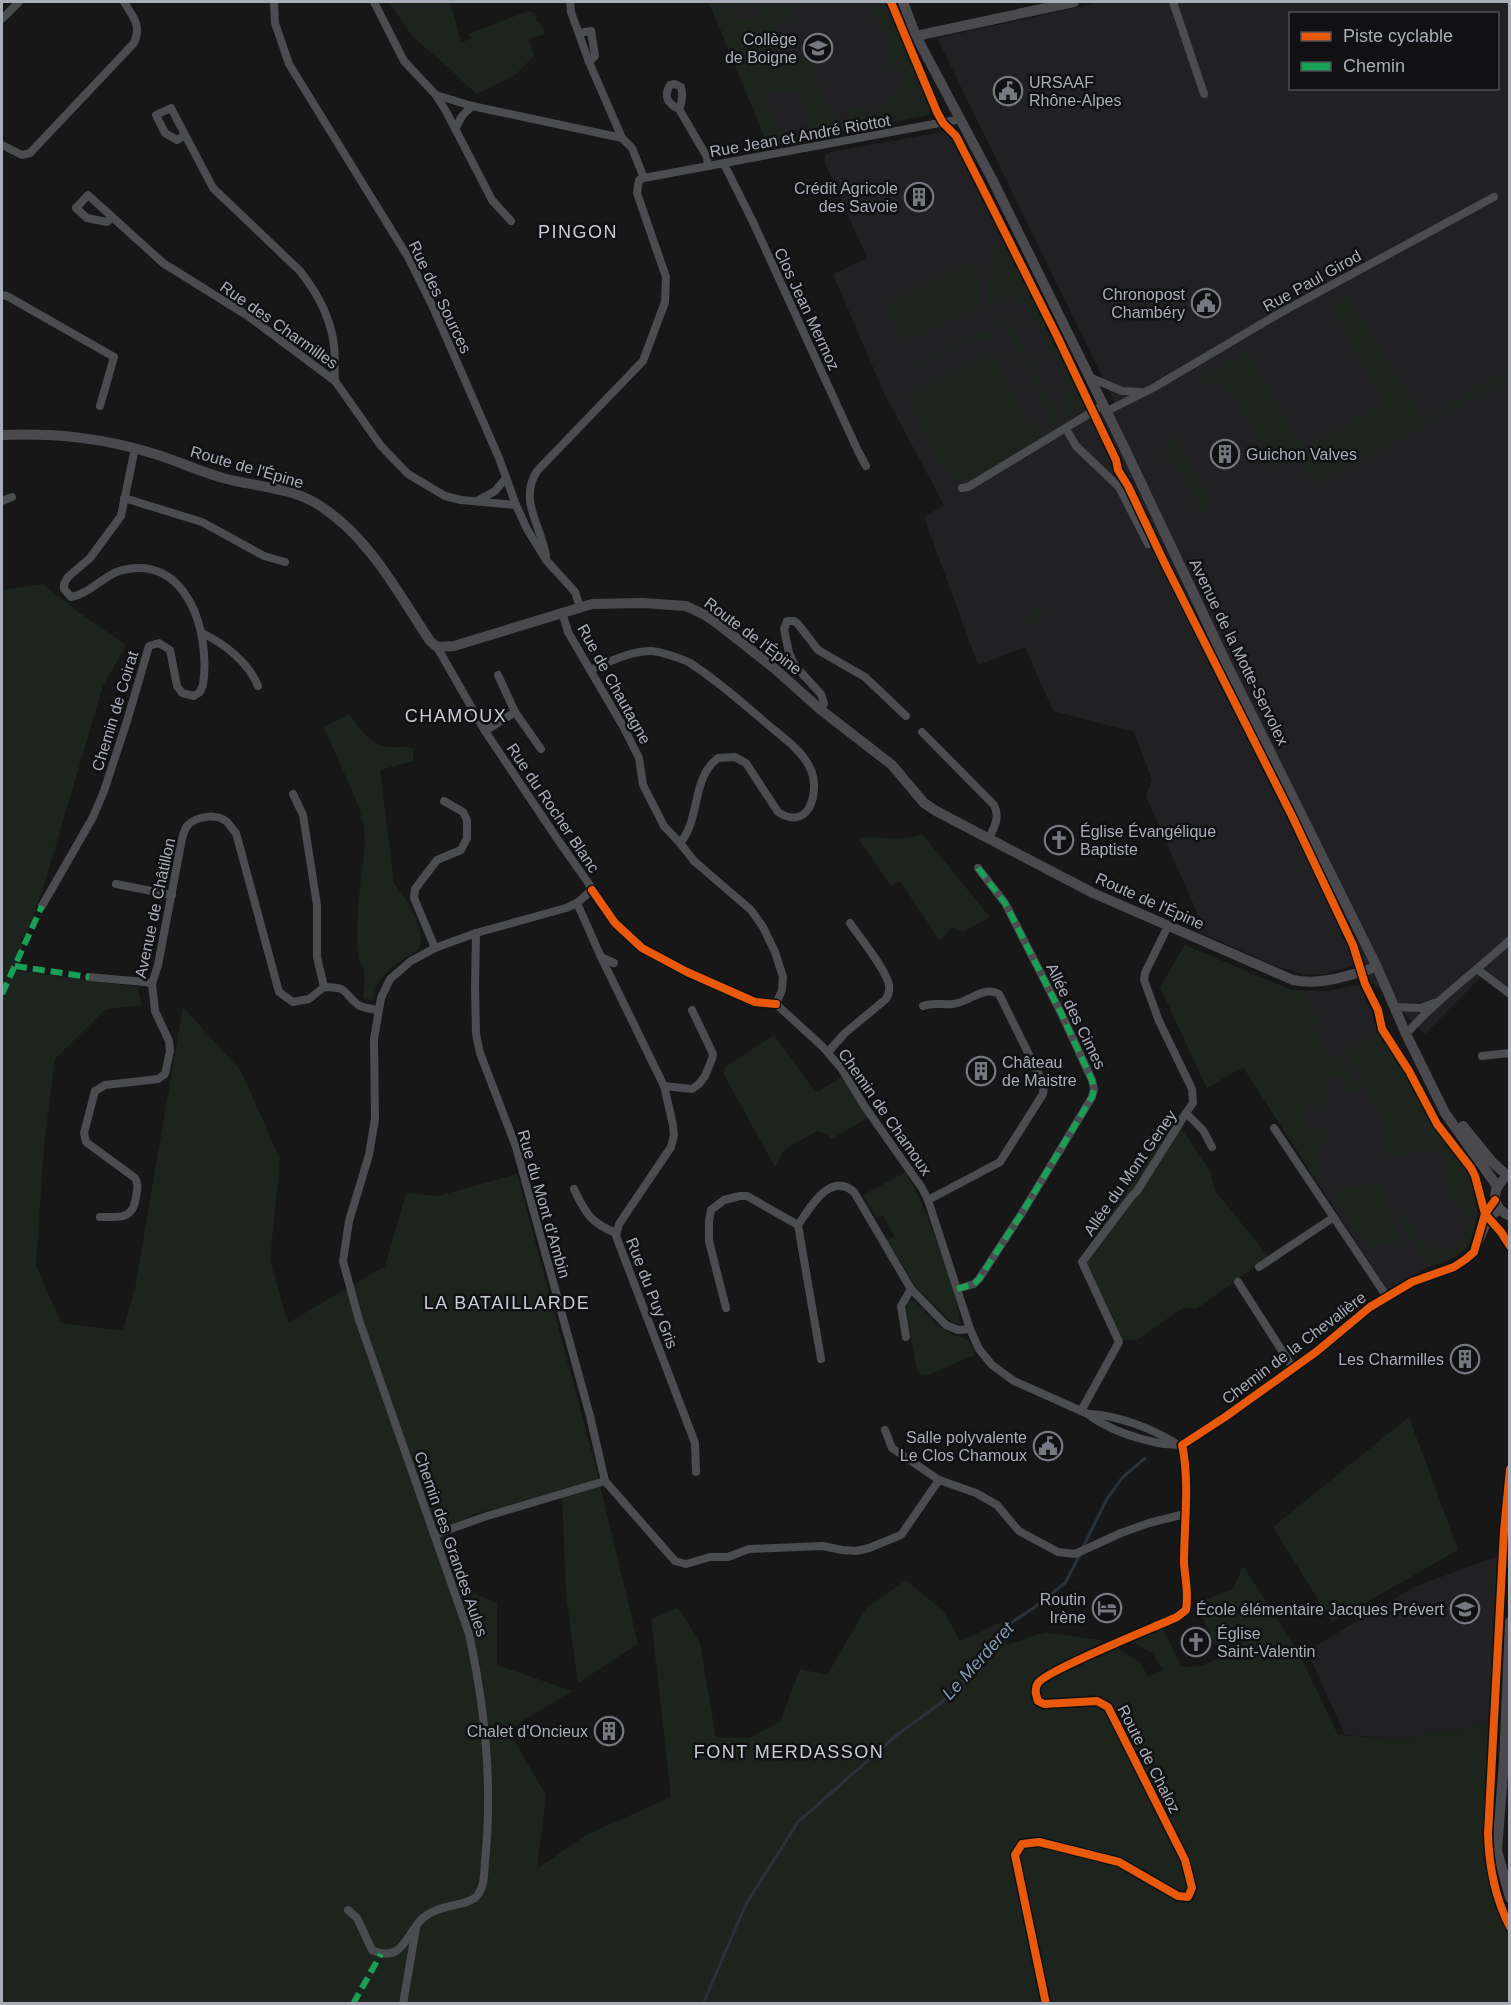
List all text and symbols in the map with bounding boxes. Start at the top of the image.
legend [1289,12,1499,90]
text: Piste cyclable [1343,26,1453,46]
place label: Collège de Boigne [725,31,797,66]
school or university icon: Collège de Boigne [802,32,834,64]
text: Chemin [1343,56,1405,76]
place label: URSAAF Rhône-Alpes [1029,74,1122,109]
public building icon: URSAAF Rhône-Alpes [992,75,1024,107]
street label: Rue Jean et André Riottot [708,112,892,160]
place label: Crédit Agricole des Savoie [794,180,898,215]
building icon: Crédit Agricole des Savoie [903,181,935,213]
district label: PINGON [538,222,618,242]
street label: Rue des Sources [405,238,475,356]
street label: Clos Jean Mermoz [771,245,843,373]
street label: Rue Paul Girod [1260,247,1364,315]
street label: Rue des Charmilles [217,278,341,372]
place label: Chronopost Chambéry [1102,286,1186,321]
public building icon: Chronopost Chambéry [1190,287,1222,319]
building icon: Guichon Valves [1209,438,1241,470]
street label: Route de l'Épine [188,442,306,491]
place label: Guichon Valves [1246,446,1357,463]
street label: Avenue de la Motte-Servolex [1186,556,1292,748]
street label: Route de l'Épine [701,593,805,678]
street label: Rue de Chautagne [574,621,654,747]
street label: Chemin de Coirat [89,648,141,773]
district label: CHAMOUX [405,706,507,726]
street label: Rue du Rocher Blanc [503,740,603,876]
place label: Église Évangélique Baptiste [1080,822,1216,858]
church icon: Église Évangélique Baptiste [1043,824,1075,856]
street label: Avenue de Châtillon [132,836,178,980]
street label: Route de l'Épine [1093,869,1207,933]
street label: Allée des Cimes [1043,960,1109,1072]
street label: Chemin de Chamoux [835,1046,935,1178]
place label: Château de Maistre [1002,1054,1077,1089]
building icon: Château de Maistre [965,1055,997,1087]
street label: Allée du Mont Geney [1080,1107,1180,1239]
street label: Rue du Mont d'Ambin [515,1128,573,1280]
street label: Rue du Puy Gris [623,1235,681,1351]
street label: Chemin de la Chevalière [1219,1288,1369,1408]
district label: LA BATAILLARDE [424,1293,590,1313]
building icon: Les Charmilles [1449,1343,1481,1375]
place label: Les Charmilles [1338,1351,1444,1368]
place label: Salle polyvalente Le Clos Chamoux [900,1429,1027,1464]
public building icon: Salle polyvalente Le Clos Chamoux [1032,1430,1064,1462]
street label: Chemin des Grandes Aules [411,1449,491,1639]
place label: Routin Irène [1040,1591,1086,1626]
hotel icon: Routin Irène [1091,1592,1123,1624]
school or university icon: École élémentaire Jacques Prévert [1449,1593,1481,1625]
place label: École élémentaire Jacques Prévert [1196,1600,1445,1618]
water label: Le Merderet [938,1618,1019,1704]
place label: Église Saint-Valentin [1217,1624,1315,1660]
church icon: Église Saint-Valentin [1180,1626,1212,1658]
street label: Route de Chaloz [1114,1702,1184,1816]
building icon: Chalet d'Oncieux [593,1715,625,1747]
place label: Chalet d'Oncieux [467,1723,588,1740]
district label: FONT MERDASSON [694,1742,884,1762]

